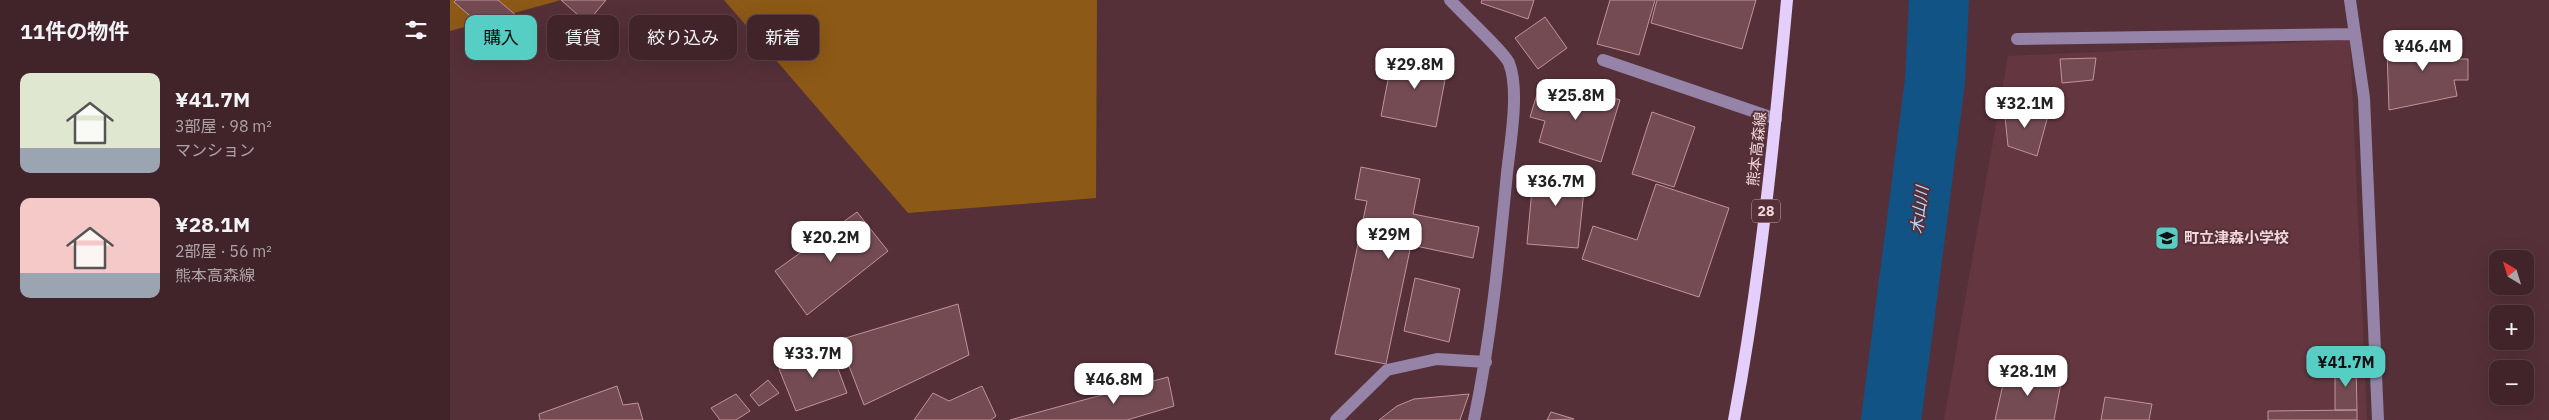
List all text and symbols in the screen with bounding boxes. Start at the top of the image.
chip: 購入 [465,15,537,60]
chip: 賃貸 [547,15,619,60]
chip: 絞り込み [629,15,737,60]
chip: 新着 [747,15,819,60]
icon: filters [402,16,430,44]
text: 11件の物件 [20,17,129,45]
pin: ¥46.4M [2382,30,2464,72]
text: ¥46.4M [2394,36,2452,56]
pin: ¥29.8M [1374,48,1456,90]
text: ¥29.8M [1386,54,1444,74]
pin: ¥25.8M [1535,78,1617,121]
text: ¥41.7M [175,85,250,113]
text: ¥25.8M [1547,85,1605,105]
pin: ¥32.1M [1984,86,2066,129]
icon: home [60,93,120,153]
text: ¥32.1M [1996,93,2054,113]
street label: 熊本高森線 [1743,111,1770,187]
text: 3部屋 · 98 m² [175,116,272,136]
text: マンション [175,140,255,160]
pin: ¥36.7M [1515,164,1597,207]
text: ¥36.7M [1527,171,1585,191]
water label: 木山川 [1906,183,1932,235]
road number: 28 [1752,200,1780,222]
text: ¥28.1M [175,210,250,238]
icon: home [60,218,120,278]
pin: ¥29M [1359,218,1419,260]
pin: ¥20.2M [790,220,872,263]
text: ¥29M [1368,224,1410,244]
school or university icon: 町立津森小学校 [2154,225,2180,251]
text: ¥20.2M [802,227,860,247]
place label: 町立津森小学校 [2184,228,2289,247]
text: 2部屋 · 56 m² [175,241,272,261]
north arrow [2489,250,2534,295]
map controls [2489,250,2534,405]
text: 熊本高森線 [175,265,255,285]
button: + [2489,305,2534,350]
pin: ¥33.7M [772,336,854,379]
text: ¥33.7M [784,343,842,363]
pin: ¥41.7M [2305,346,2387,388]
text: ¥41.7M [2317,352,2375,372]
pin: ¥28.1M [1987,354,2069,397]
button: − [2489,360,2534,405]
text: ¥28.1M [1999,361,2057,381]
pin: ¥46.8M [1073,362,1155,405]
text: ¥46.8M [1085,369,1143,389]

